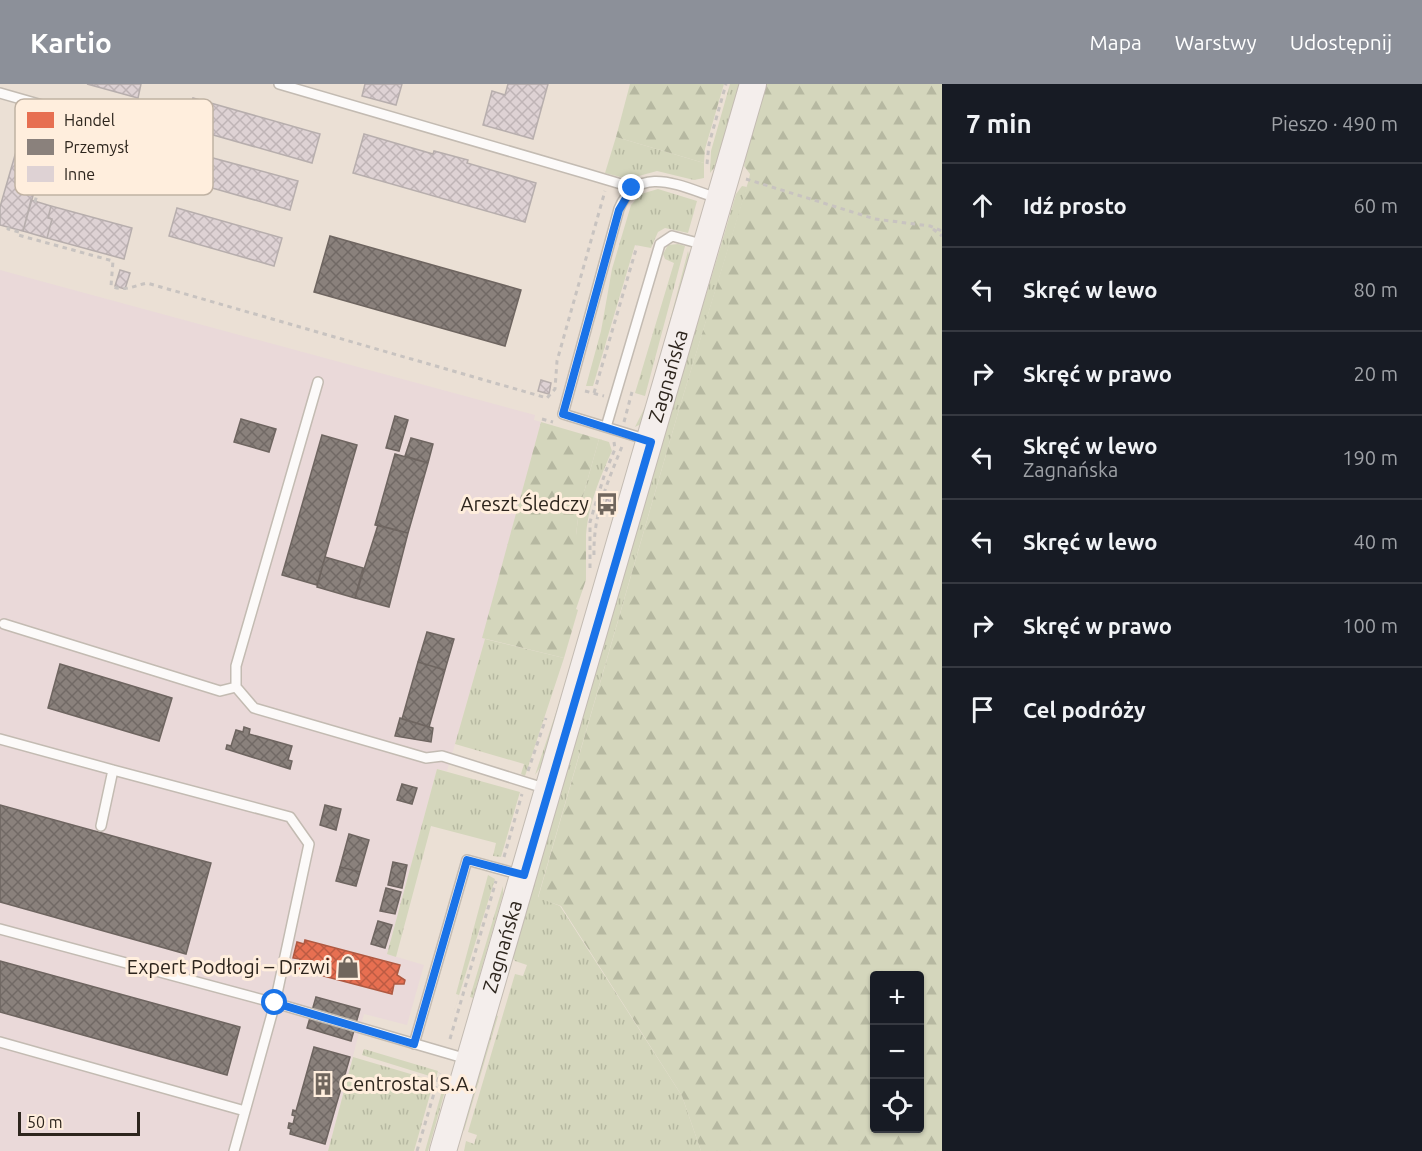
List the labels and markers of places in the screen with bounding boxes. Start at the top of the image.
bus stop icon: Areszt Śledczy [594,491,620,517]
place label: Areszt Śledczy [460,492,589,515]
shop icon: Expert Podłogi – Drzwi [335,954,361,980]
place label: Expert Podłogi – Drzwi [127,955,330,978]
building icon: Centrostal S.A. [310,1071,336,1097]
place label: Centrostal S.A. [341,1072,474,1095]

